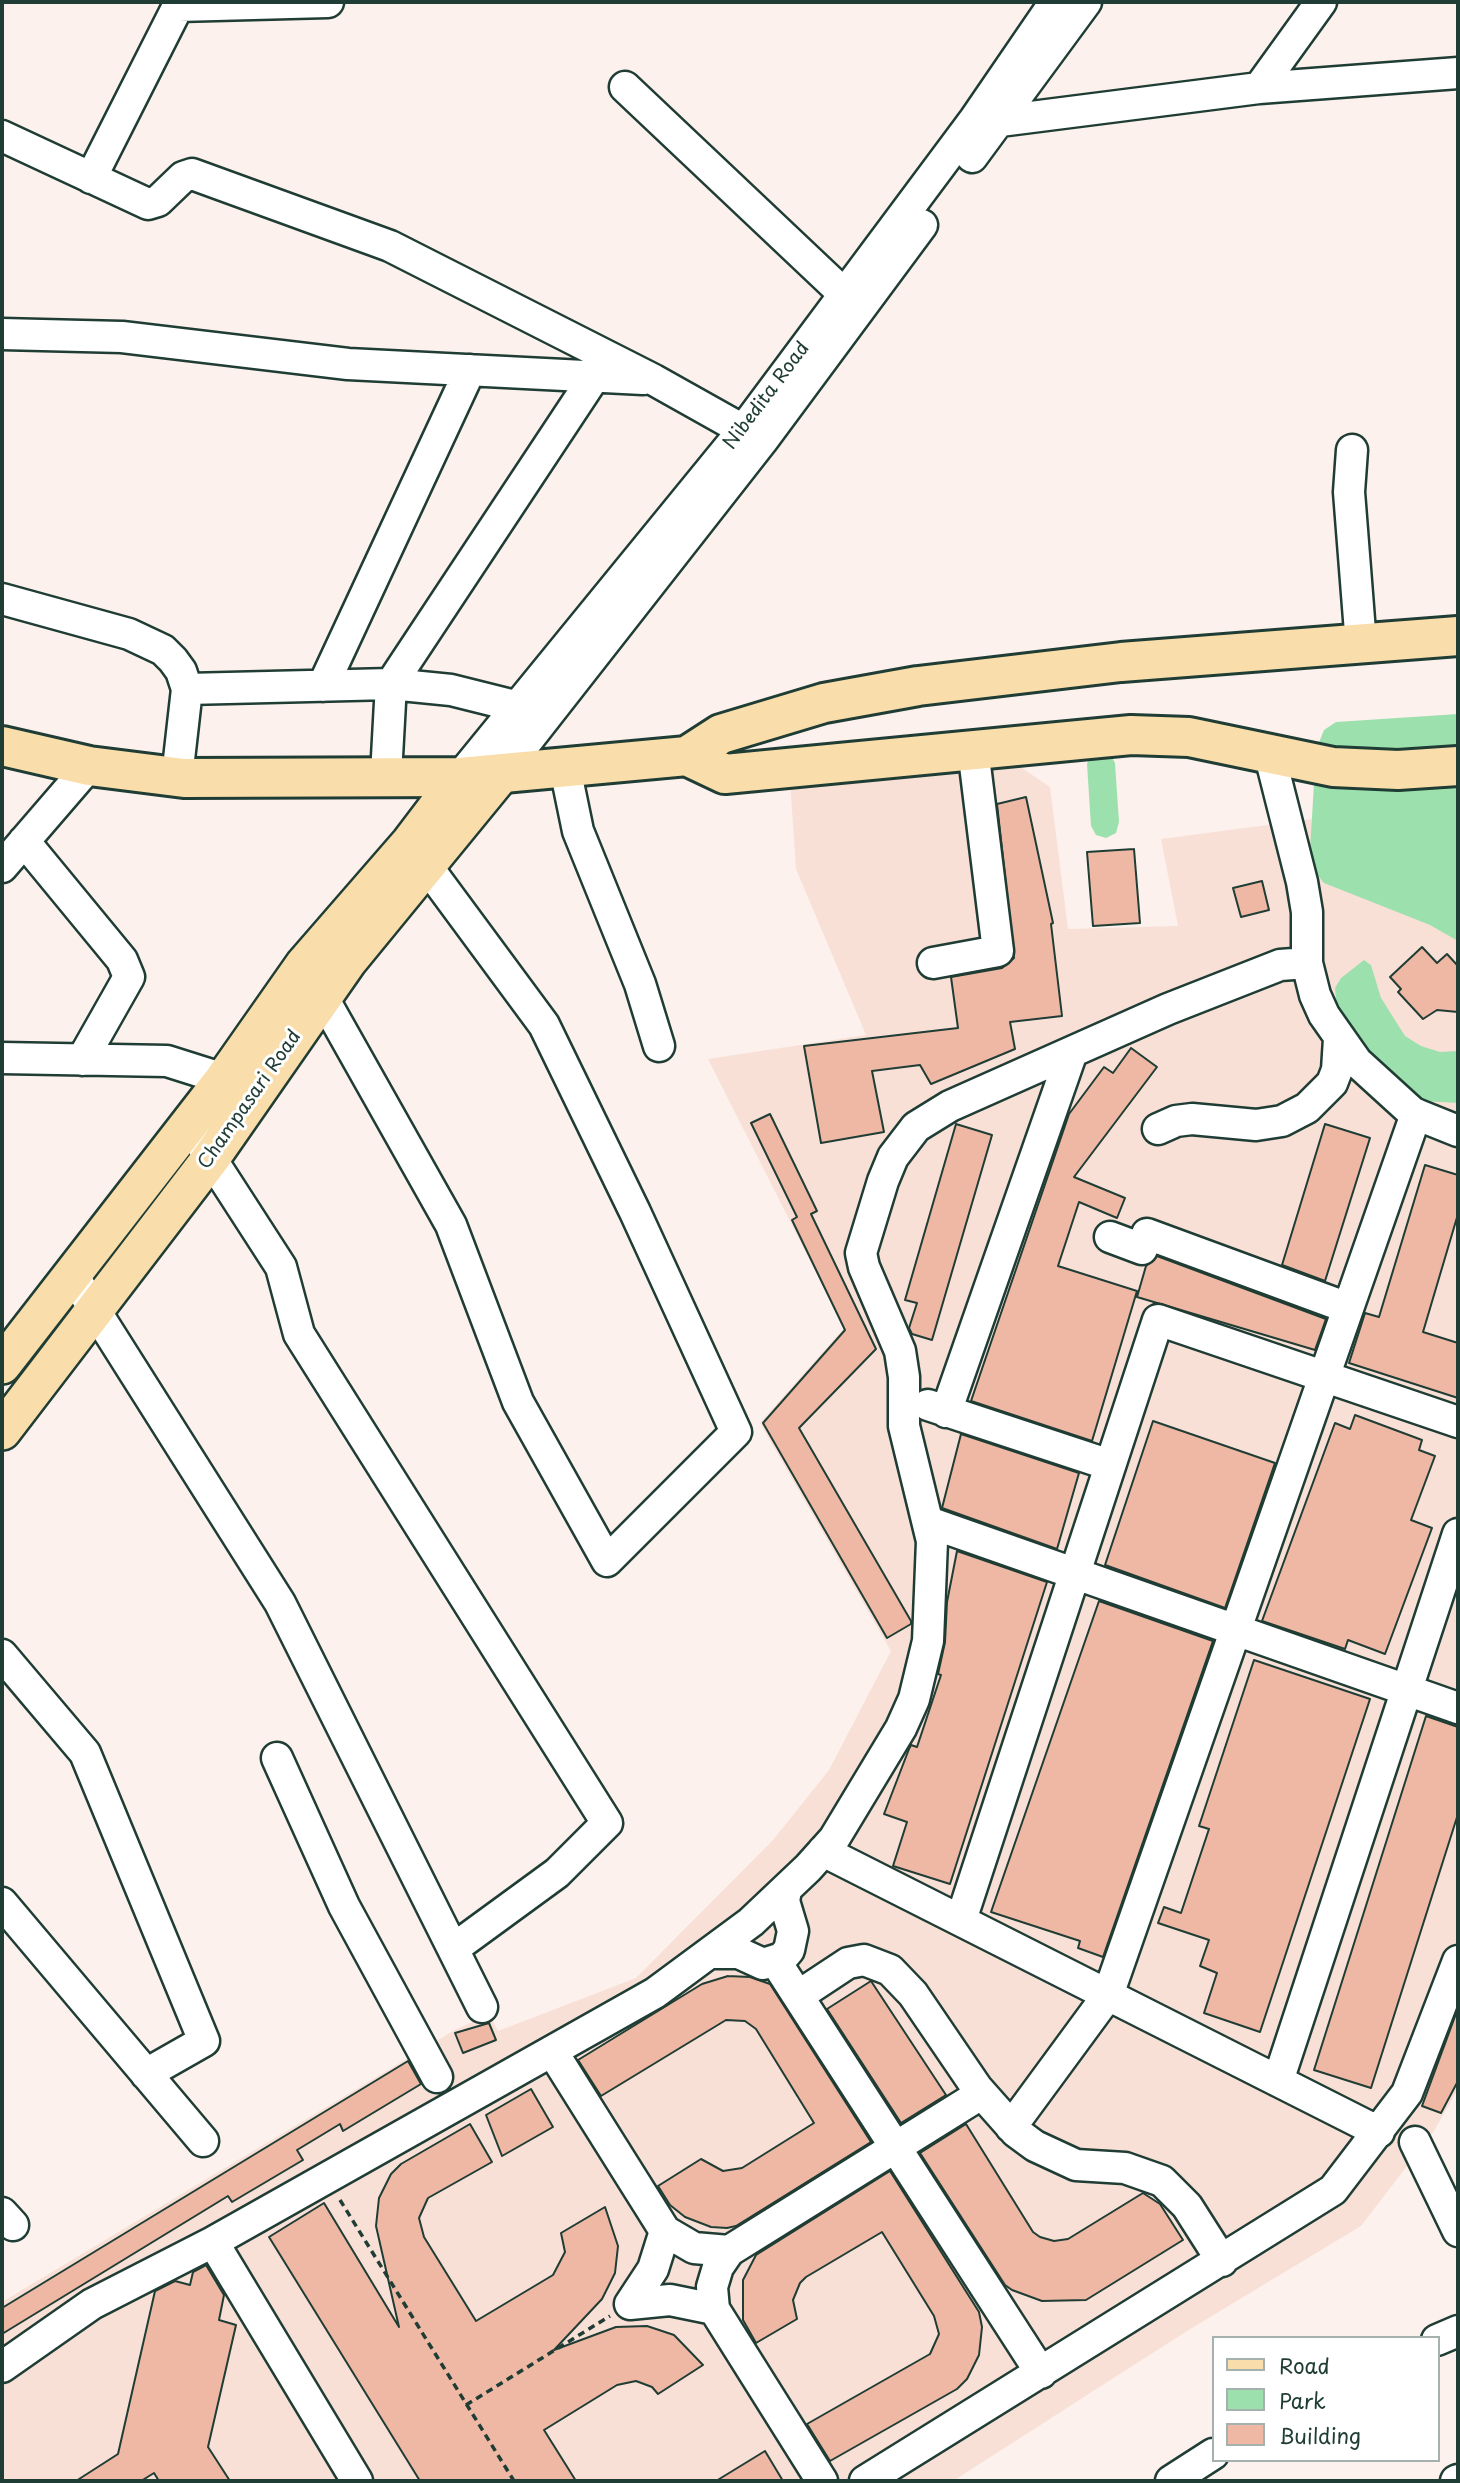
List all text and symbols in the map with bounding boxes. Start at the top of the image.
street label: Nibedita Road [719,338,815,454]
street label: Champasari Road [194,1026,306,1174]
legend [1212,2336,1439,2462]
text: Road [1279,2349,1330,2381]
text: Park [1279,2384,1326,2416]
text: Building [1279,2419,1361,2451]

